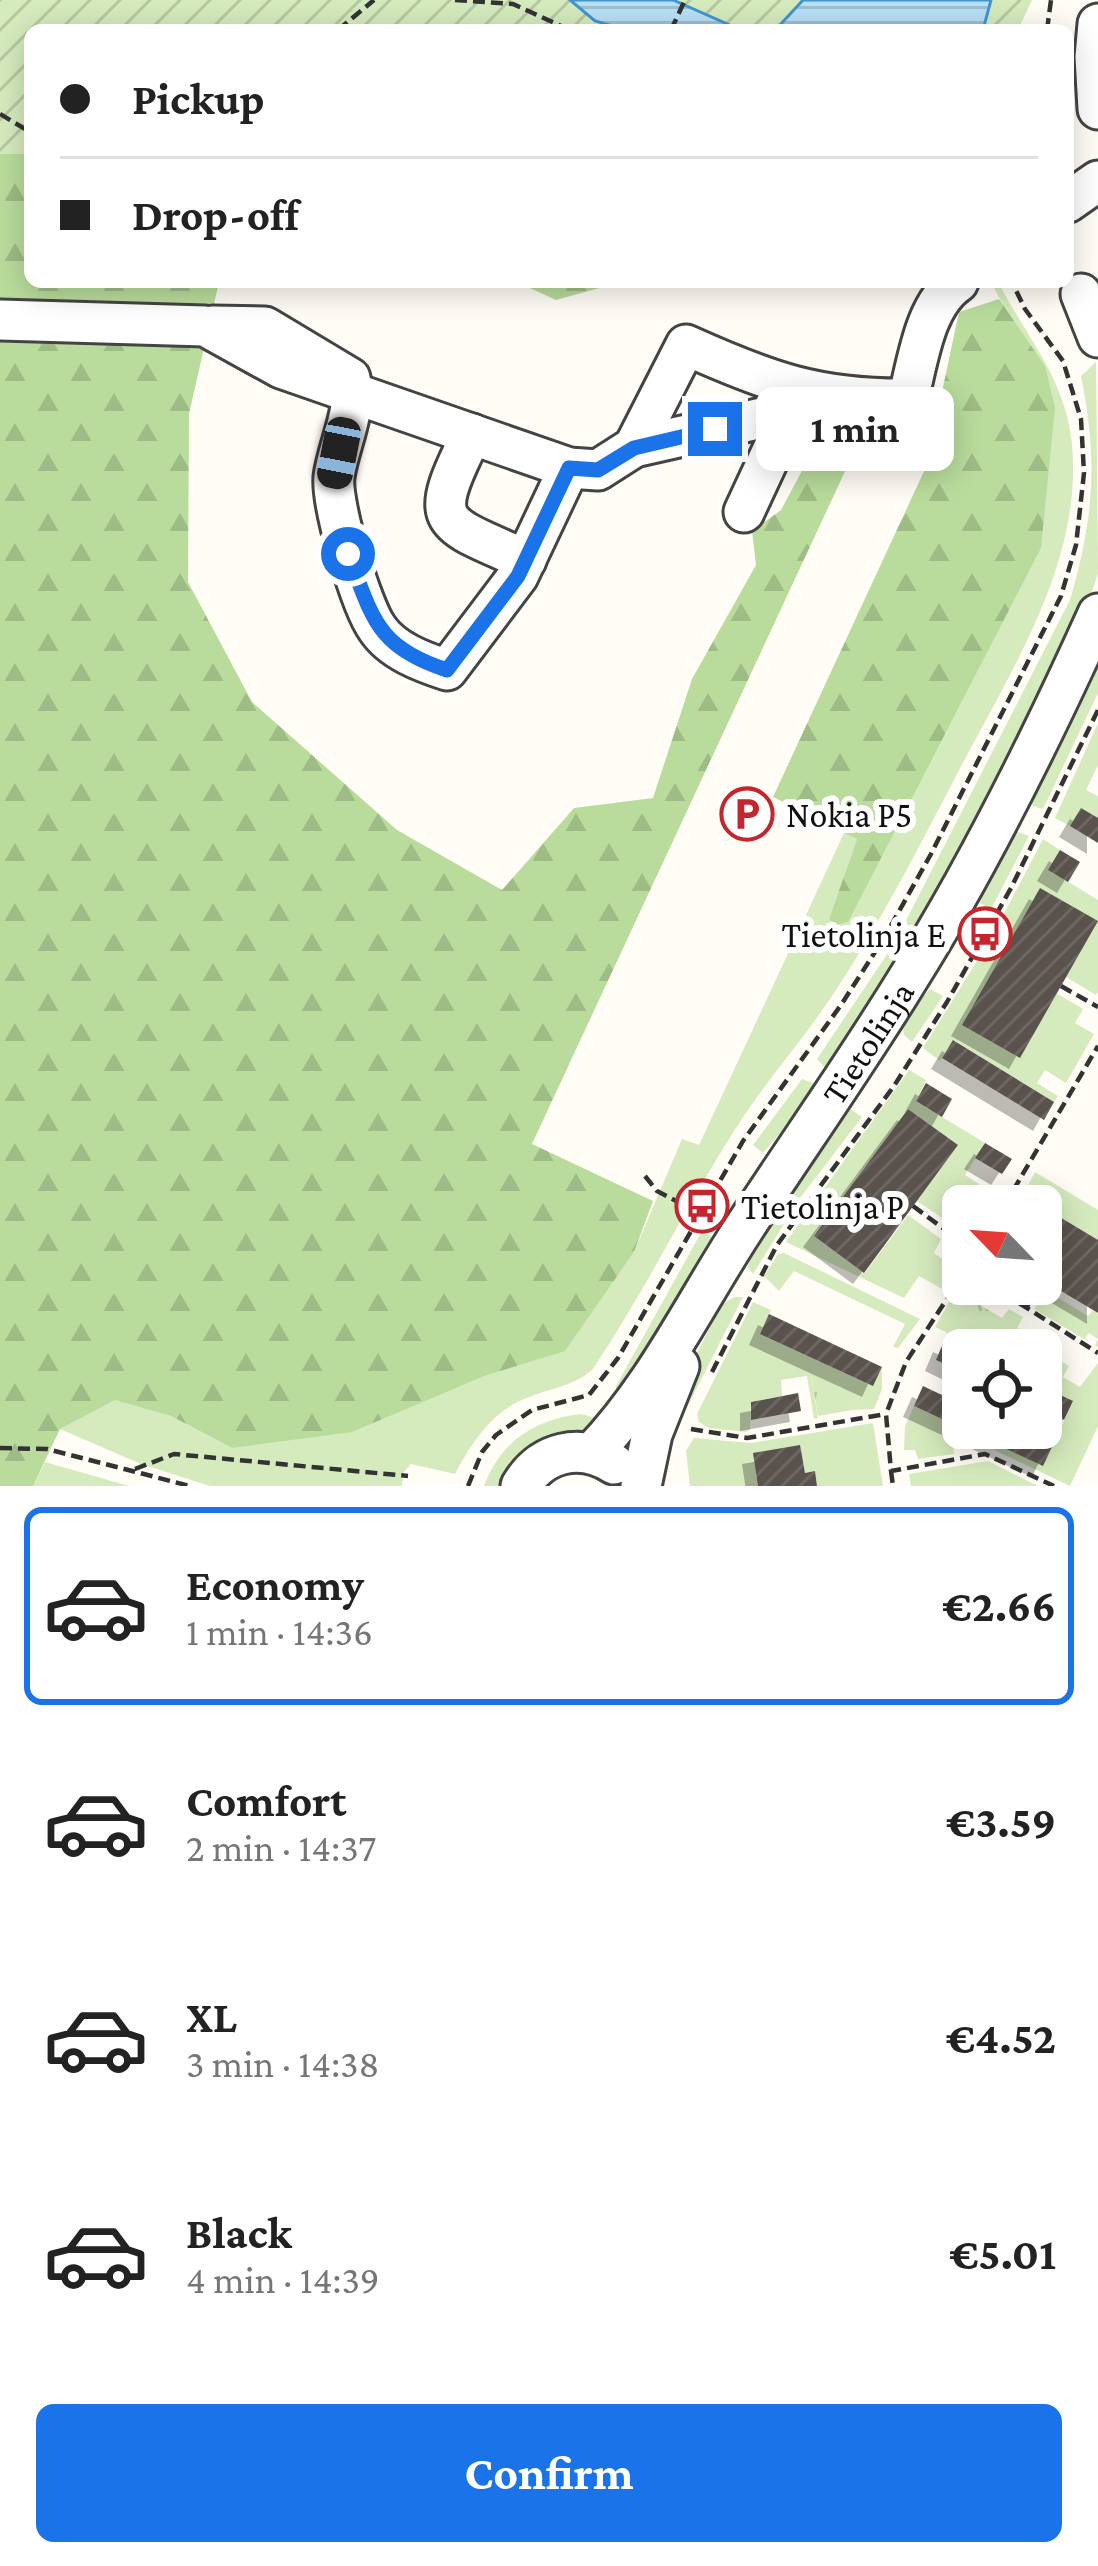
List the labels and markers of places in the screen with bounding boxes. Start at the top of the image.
parking icon: Nokia P5 [719,786,775,842]
place label: Nokia P5 [786,795,912,835]
bus stop icon: Tietolinja E [957,906,1013,962]
place label: Tietolinja E [782,915,946,955]
bus stop icon: Tietolinja P [674,1178,730,1234]
place label: Tietolinja P [741,1187,904,1227]

